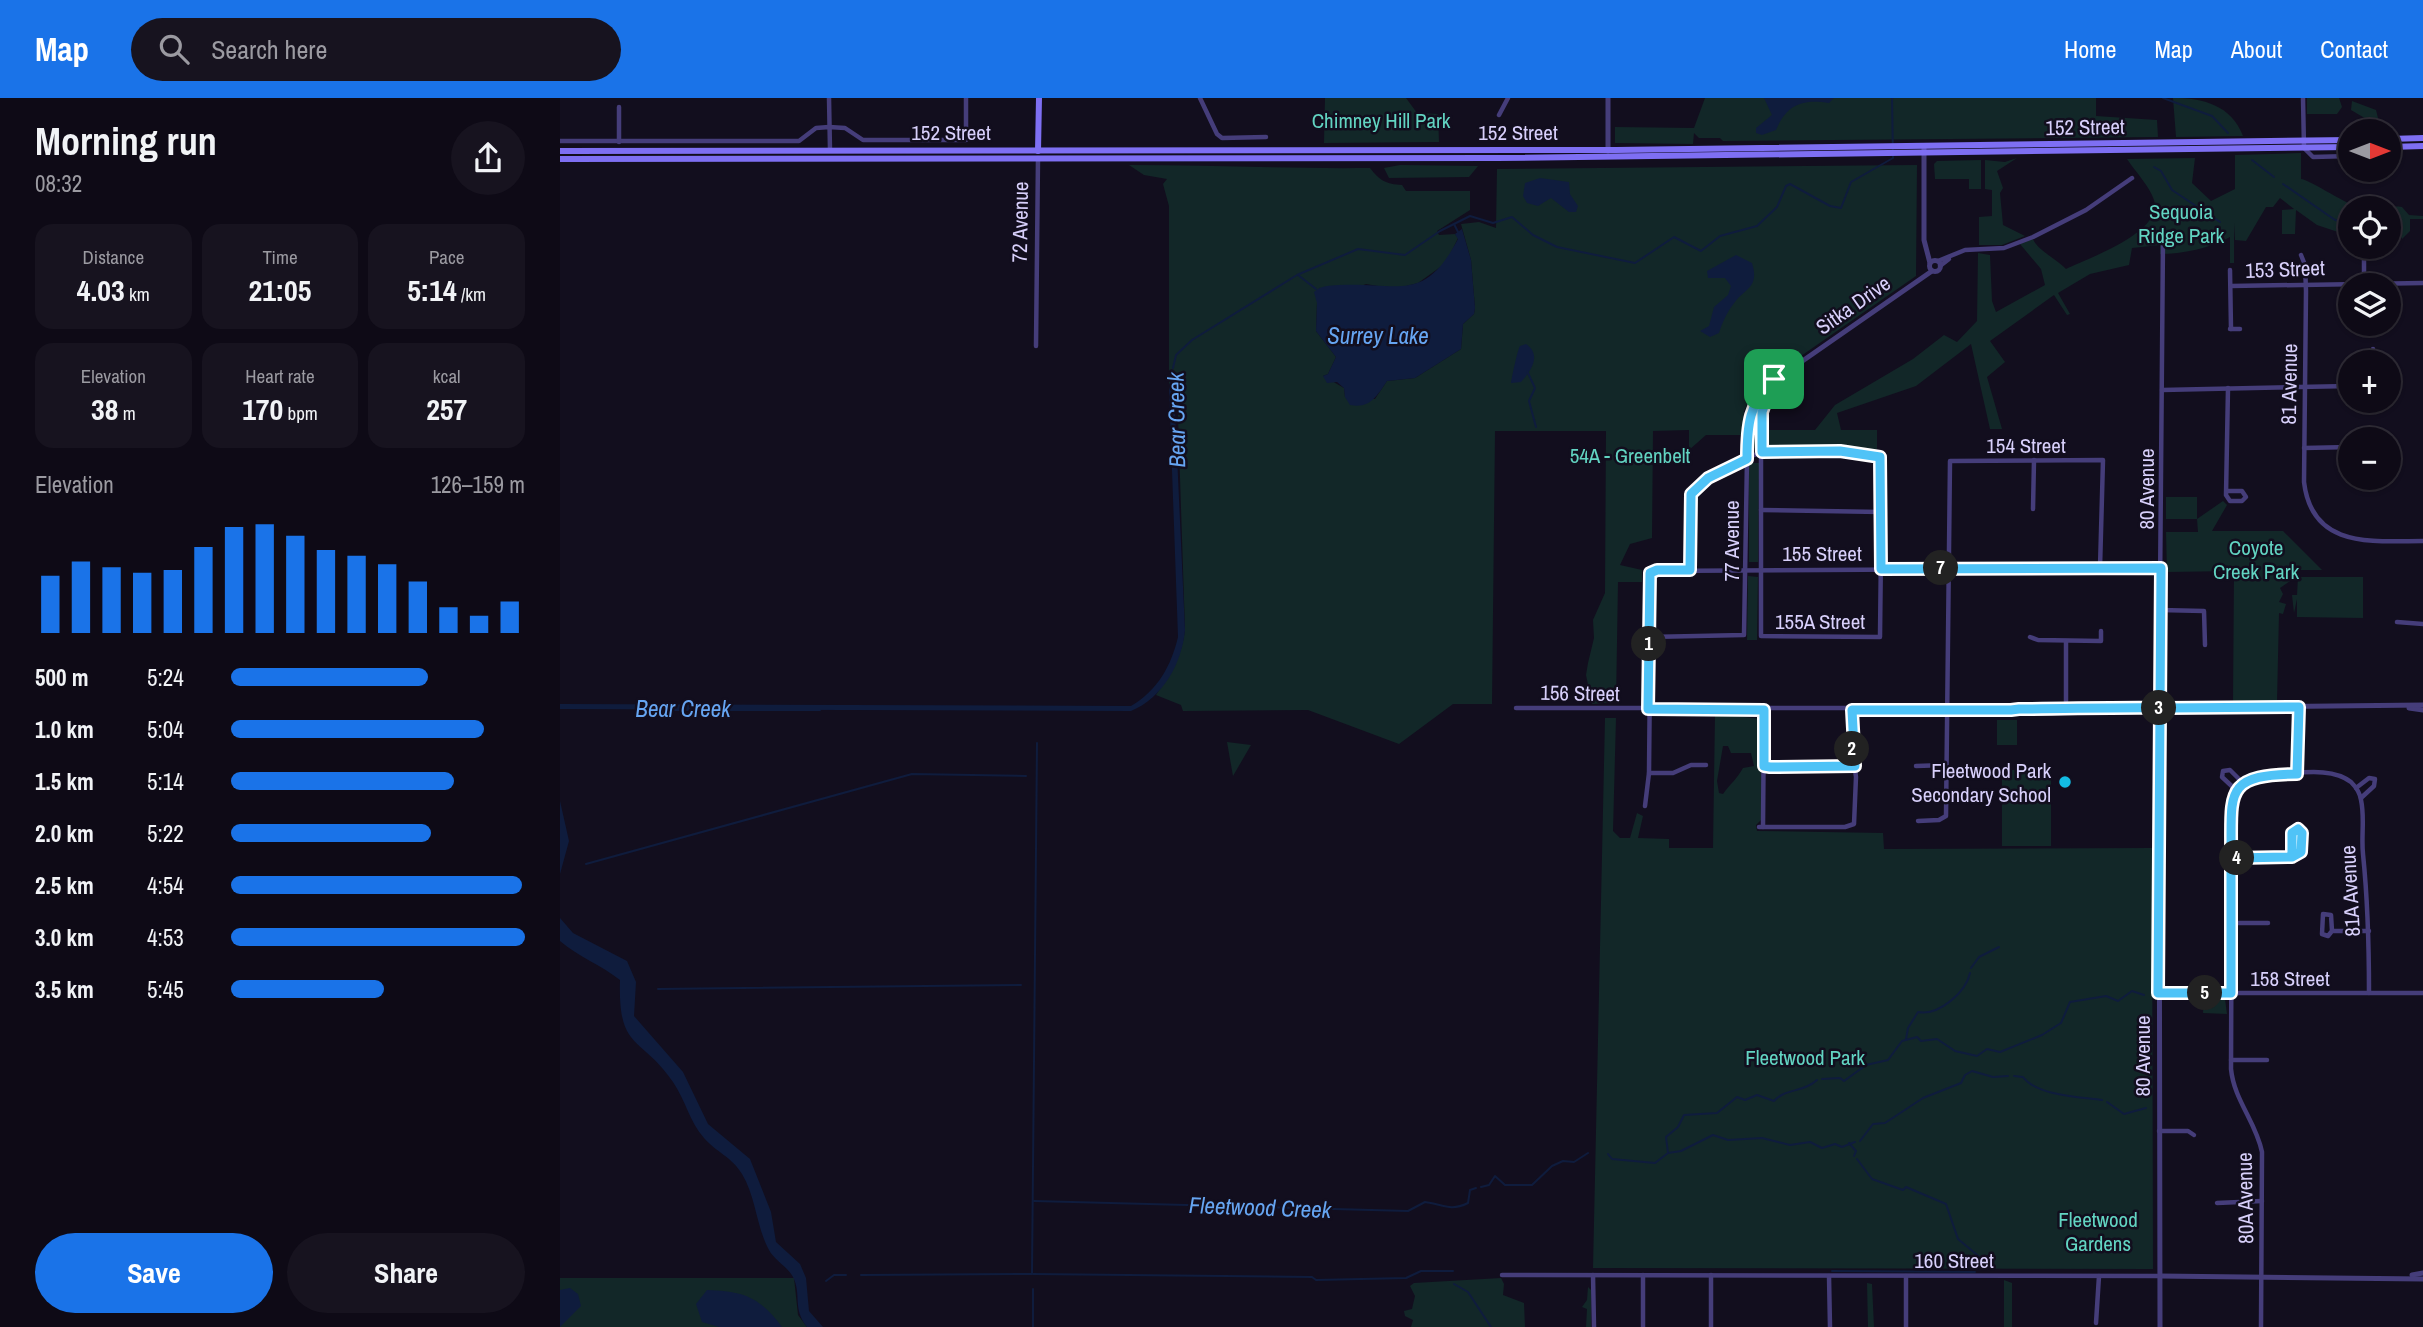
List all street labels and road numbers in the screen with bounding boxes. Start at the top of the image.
street label: 152 Street [2045,112,2125,142]
street label: 152 Street [911,118,991,147]
street label: 152 Street [1478,118,1558,147]
street label: 72 Avenue [1005,181,1035,263]
street label: 153 Street [2245,253,2325,285]
street label: Sitka Drive [1810,269,1896,341]
street label: 81 Avenue [2274,343,2304,425]
street label: 154 Street [1986,431,2066,460]
street label: 80 Avenue [2132,448,2161,530]
street label: 77 Avenue [1717,500,1746,582]
street label: 155 Street [1782,539,1862,568]
street label: 155A Street [1775,607,1865,636]
street label: 156 Street [1540,678,1620,708]
street label: 81A Avenue [2333,844,2367,938]
street label: 158 Street [2250,964,2330,993]
street label: 80 Avenue [2128,1015,2157,1097]
street label: 80A Avenue [2230,1152,2260,1244]
street label: 160 Street [1914,1246,1994,1275]

